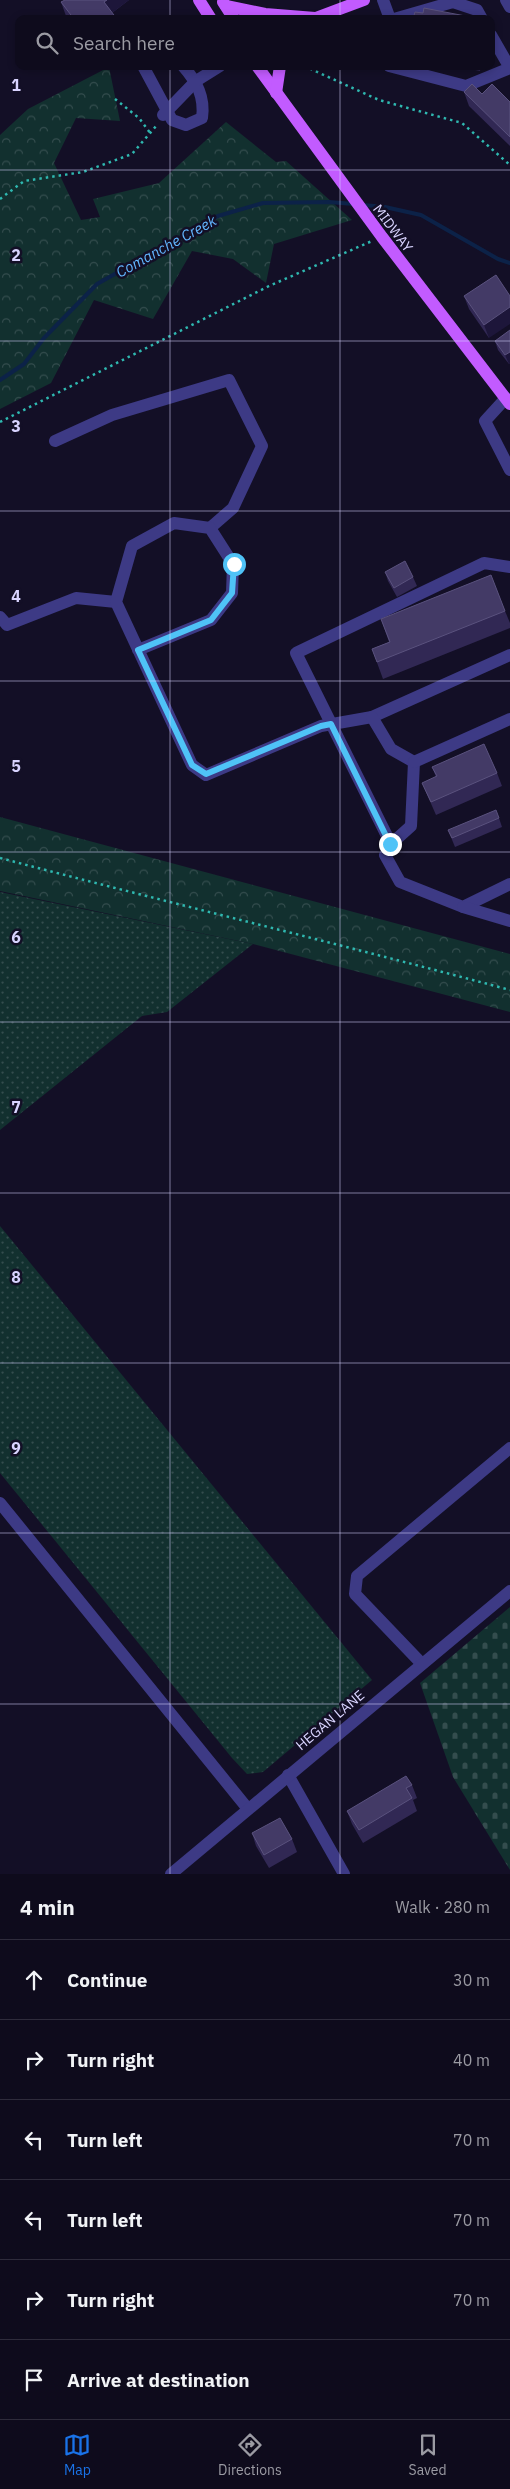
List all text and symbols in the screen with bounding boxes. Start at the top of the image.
search box [15,15,495,70]
icon: search [33,29,61,57]
text: Search here [73,31,175,55]
text: 1 [11,75,21,95]
street label: MIDWAY [369,201,417,256]
water label: Comanche Creek [113,211,220,281]
text: 2 [11,245,21,265]
text: 3 [11,416,21,436]
route start [223,553,246,576]
text: 4 [11,586,21,606]
text: 5 [11,756,21,776]
route end [379,833,402,856]
text: 6 [11,927,21,947]
text: 7 [11,1097,21,1117]
text: 8 [11,1267,21,1287]
text: 9 [11,1438,21,1458]
street label: HEGAN LANE [292,1686,368,1754]
text: 4 min [20,1893,75,1921]
text: Walk · 280 m [395,1897,490,1917]
icon: ahead [20,1966,48,1994]
text: Continue [67,1968,147,1992]
text: 30 m [453,1970,490,1990]
icon: right [20,2046,48,2074]
text: Turn right [67,2048,154,2072]
text: 40 m [453,2050,490,2070]
icon: left [20,2126,48,2154]
text: Turn left [67,2128,143,2152]
text: 70 m [453,2130,490,2150]
icon: left [20,2206,48,2234]
text: Turn left [67,2208,143,2232]
text: 70 m [453,2210,490,2230]
icon: right [20,2286,48,2314]
text: Turn right [67,2288,154,2312]
text: 70 m [453,2290,490,2310]
icon: arrive [20,2366,48,2394]
text: Arrive at destination [67,2368,250,2392]
tab: Map [63,2431,91,2479]
tab: Directions [218,2431,282,2479]
tab: Saved [409,2431,447,2479]

